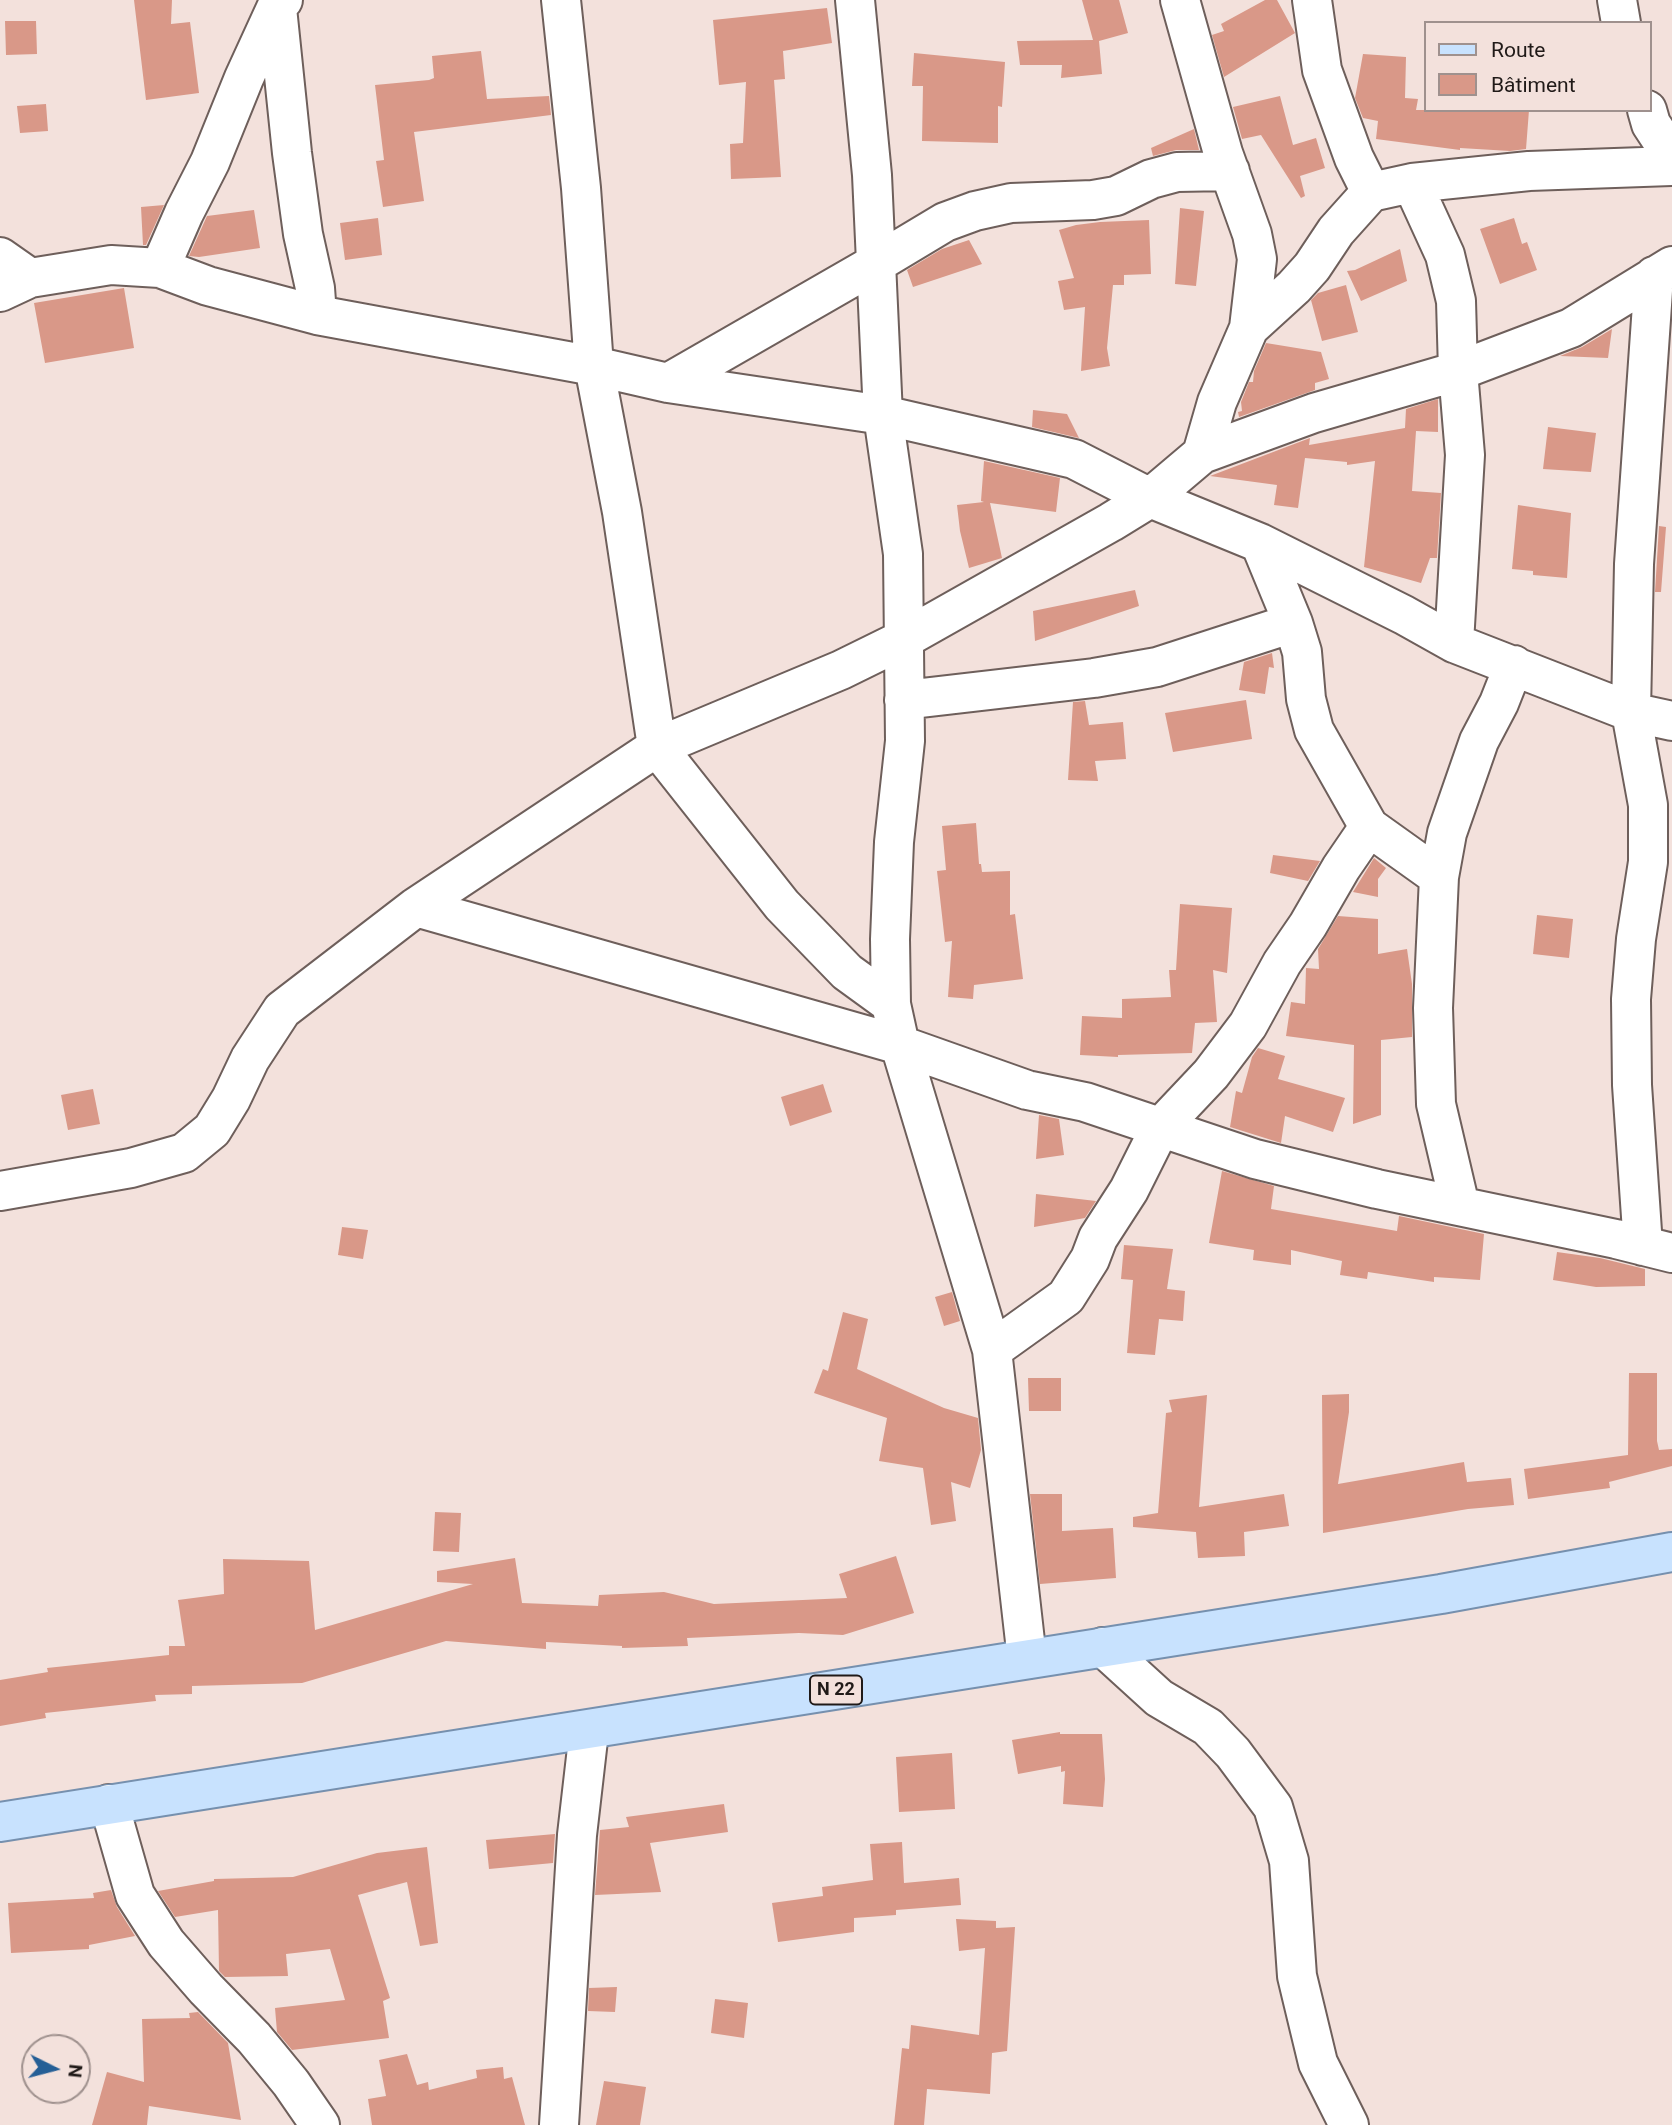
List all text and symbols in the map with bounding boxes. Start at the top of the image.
legend [1424,21,1651,112]
text: Route [1491,38,1546,62]
text: Bâtiment [1491,73,1576,97]
road number: N 22 [810,1675,862,1704]
north arrow [21,2034,91,2104]
text: N [63,2063,88,2079]

